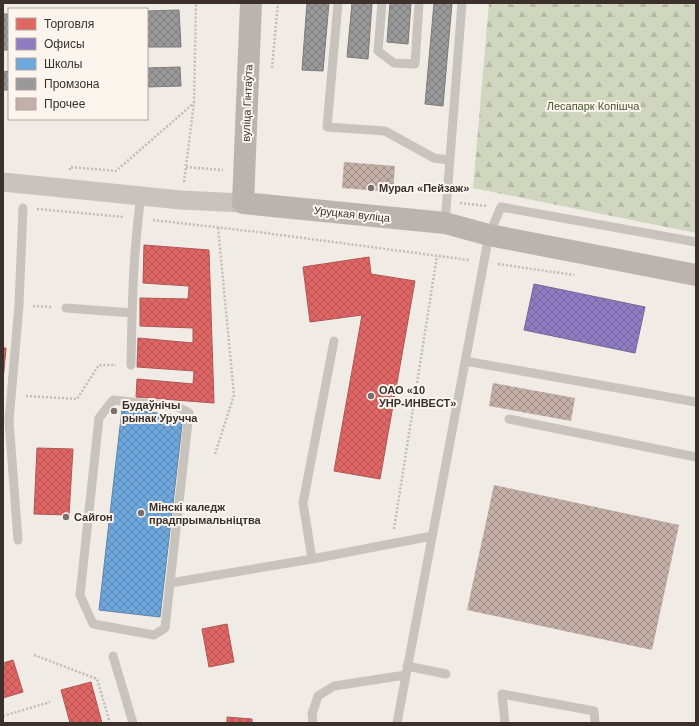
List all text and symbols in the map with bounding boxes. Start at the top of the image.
legend [8,8,148,120]
text: Торговля [44,17,94,31]
text: Офисы [44,37,85,51]
text: Школы [44,57,82,71]
street label: вуліца Гінтаўта [240,63,254,142]
text: Промзона [44,77,100,91]
text: Прочее [44,97,86,111]
park label: Лесапарк Копішча [547,100,640,112]
place label: Мурал «Пейзаж» [379,182,469,194]
marker: Мурал «Пейзаж» [366,183,376,193]
street label: Уруцкая вуліца [313,204,392,224]
place label: ОАО «10 УНР-ИНВЕСТ» [379,384,456,409]
marker: ОАО «10 УНР-ИНВЕСТ» [366,391,376,401]
place label: Будаўнічы рынак Уручча [122,399,198,424]
marker: Будаўнічы рынак Уручча [109,406,119,416]
place label: Мінскі каледж прадпрымальніцтва [149,501,262,526]
marker: Мінскі каледж прадпрымальніцтва [136,508,146,518]
place label: Сайгон [74,511,113,523]
marker: Сайгон [61,512,71,522]

